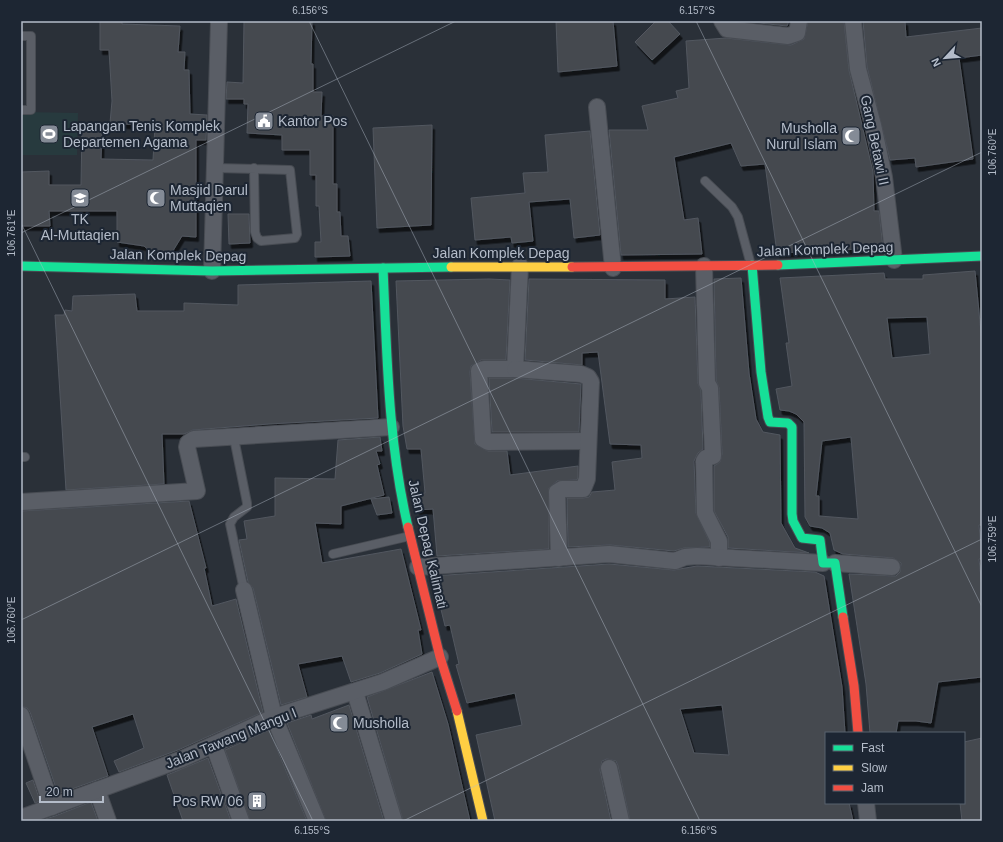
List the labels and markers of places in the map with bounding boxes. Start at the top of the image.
public building icon: Kantor Pos [253,110,275,132]
place label: Kantor Pos [278,113,347,129]
place label: Lapangan Tenis Komplek Departemen Agama [63,118,221,150]
place label: Musholla Nurul Islam [766,120,837,152]
sports icon: Lapangan Tenis Komplek Departemen Agama [38,123,60,145]
mosque icon: Musholla Nurul Islam [840,125,862,147]
place label: Masjid Darul Muttaqien [170,182,248,214]
school or university icon: TK Al-Muttaqien [69,187,91,209]
mosque icon: Masjid Darul Muttaqien [145,187,167,209]
place label: TK Al-Muttaqien [41,211,119,243]
mosque icon: Musholla [328,712,350,734]
place label: Musholla [353,715,409,731]
building icon: Pos RW 06 [246,790,268,812]
place label: Pos RW 06 [172,793,243,809]

